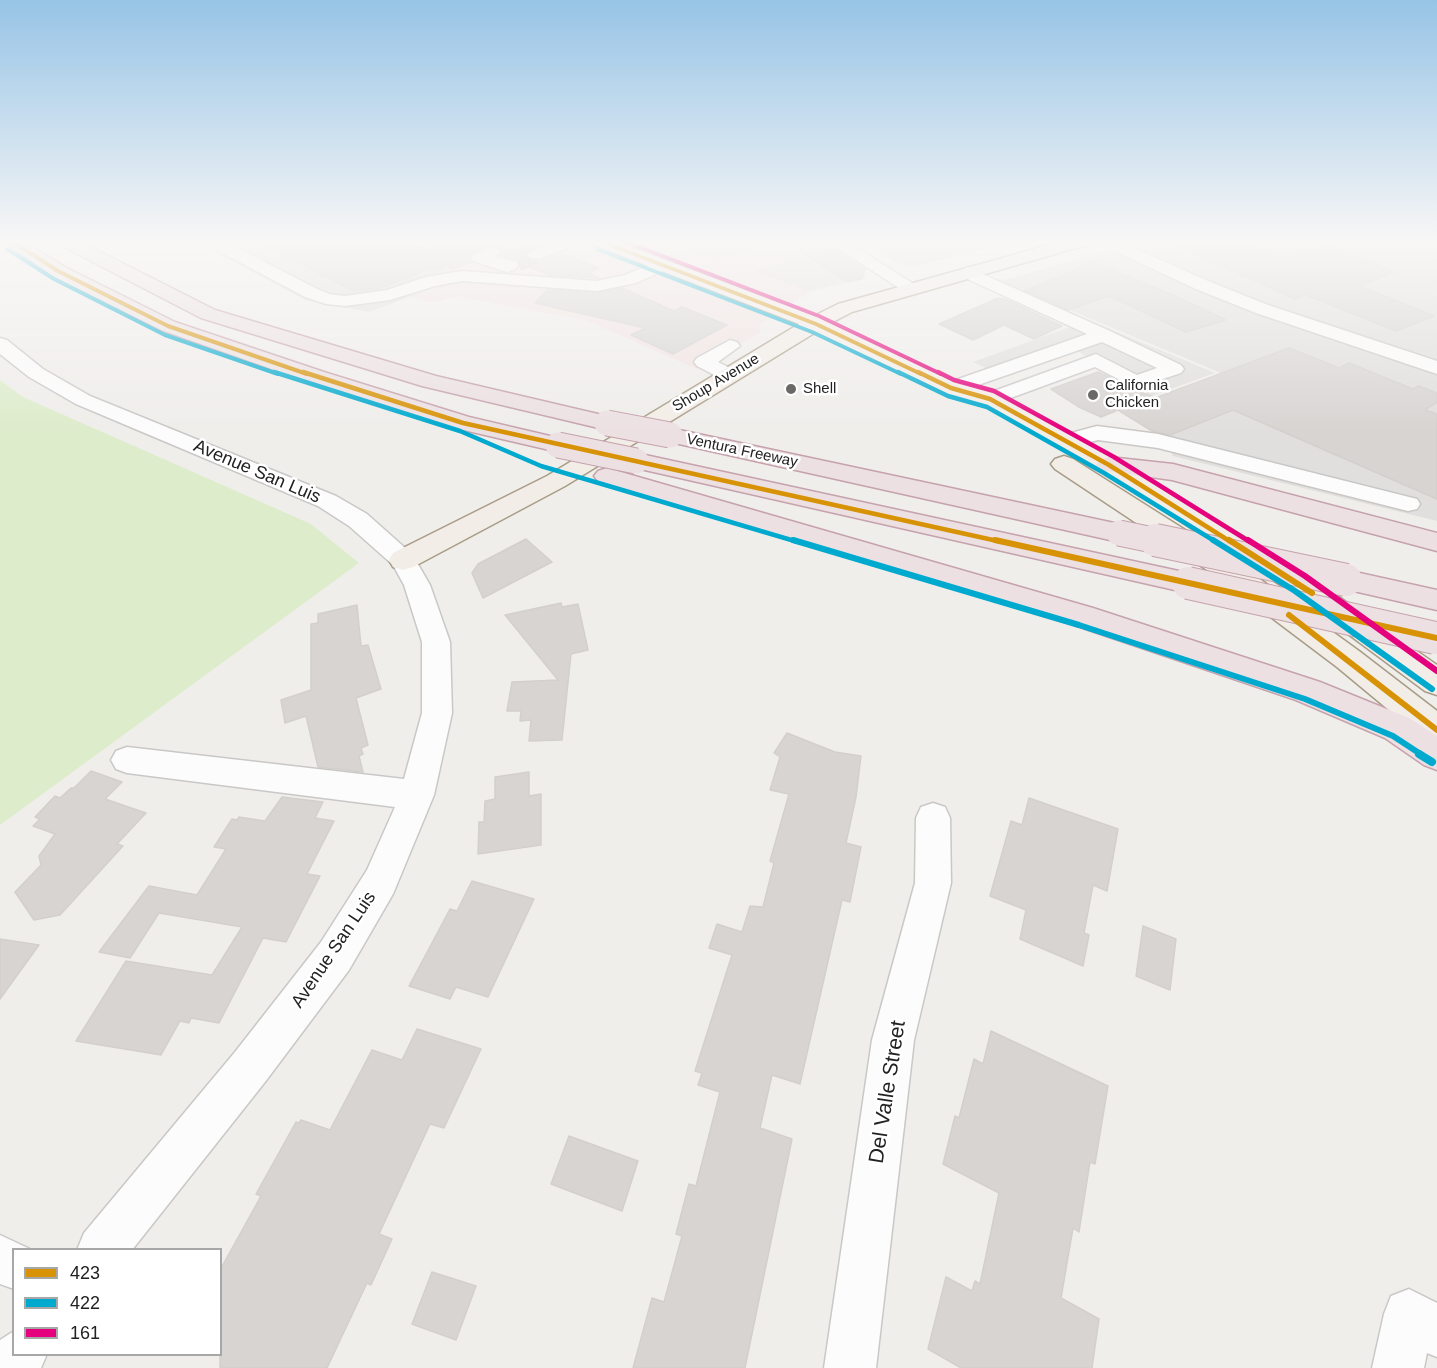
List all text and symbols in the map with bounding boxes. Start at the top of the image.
street label: Shoup Avenue [669,350,763,416]
place label: California Chicken [1105,377,1168,412]
place label: Shell [803,380,836,398]
marker: Shell [784,382,798,396]
marker: California Chicken [1086,388,1100,402]
street label: Ventura Freeway [685,430,799,472]
street label: Avenue San Luis [190,436,324,508]
street label: Avenue San Luis [287,888,381,1012]
street label: Del Valle Street [864,1019,912,1165]
legend [12,1248,222,1356]
text: 423 [70,1263,100,1283]
text: 422 [70,1293,100,1313]
text: 161 [70,1323,100,1343]

